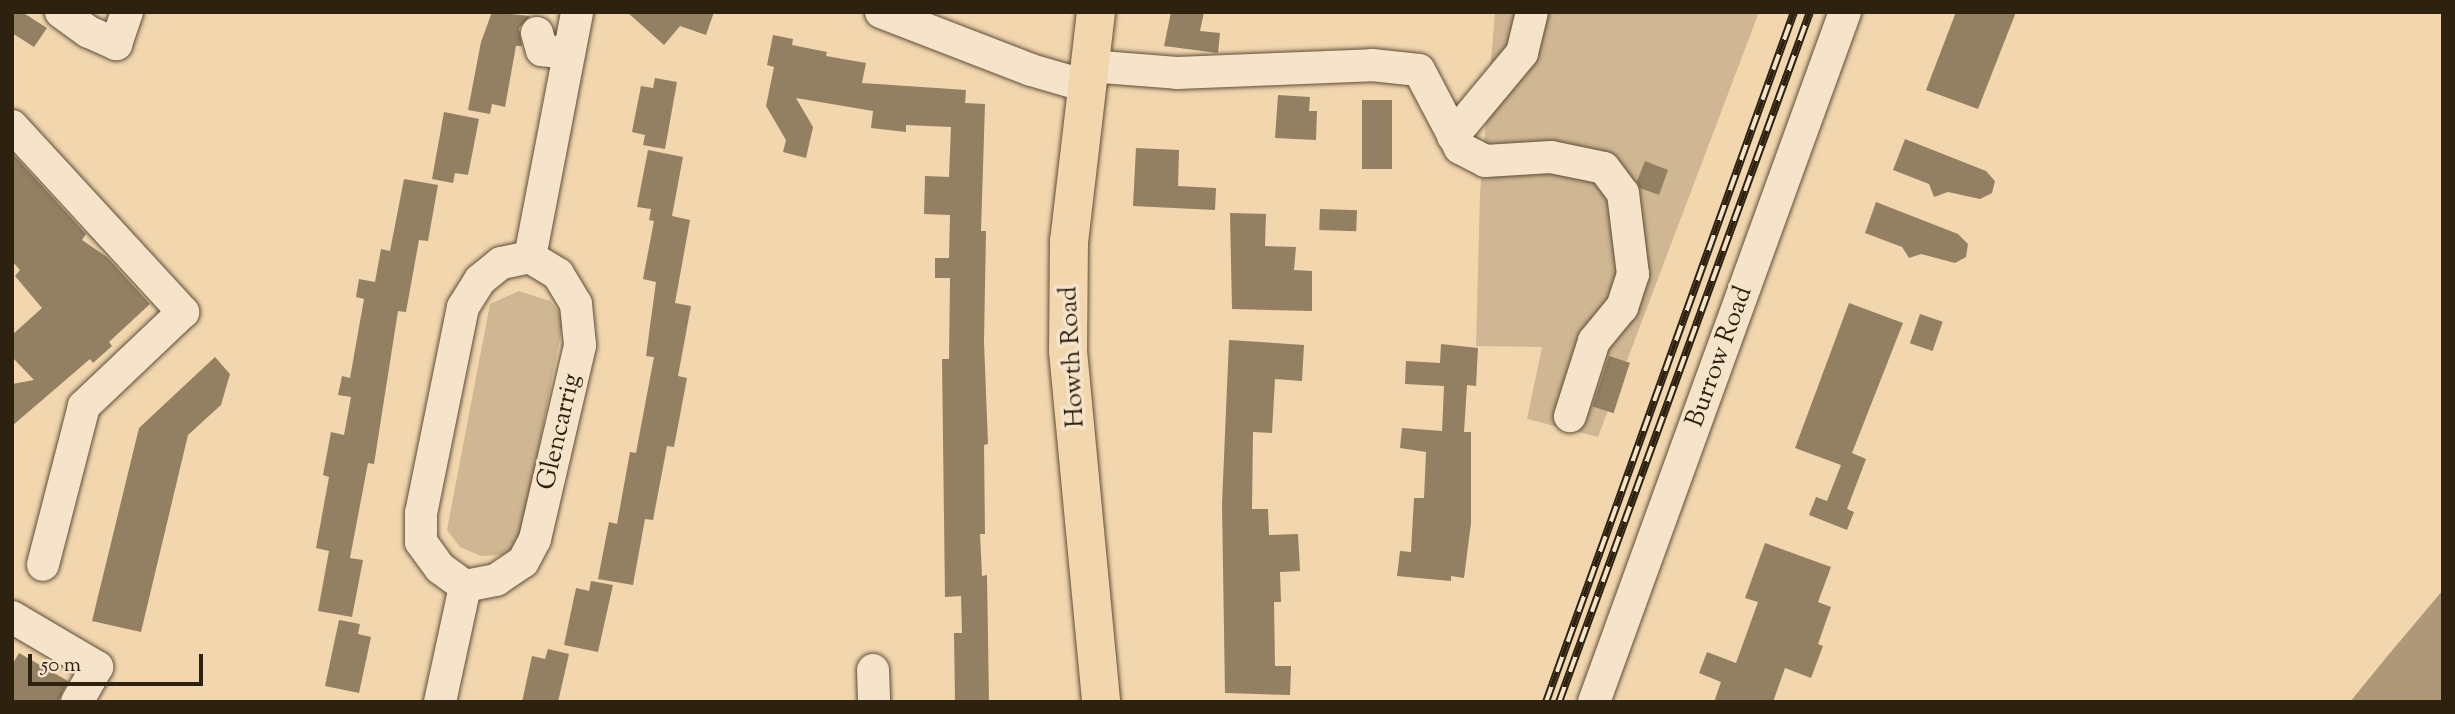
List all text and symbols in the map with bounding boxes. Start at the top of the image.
street label: Burrow Road [1680,282,1760,432]
street label: Howth Road [1054,285,1092,429]
street label: Glencarrig [531,371,589,493]
scale bar [32,640,206,684]
text: 50 m [41,651,81,681]

